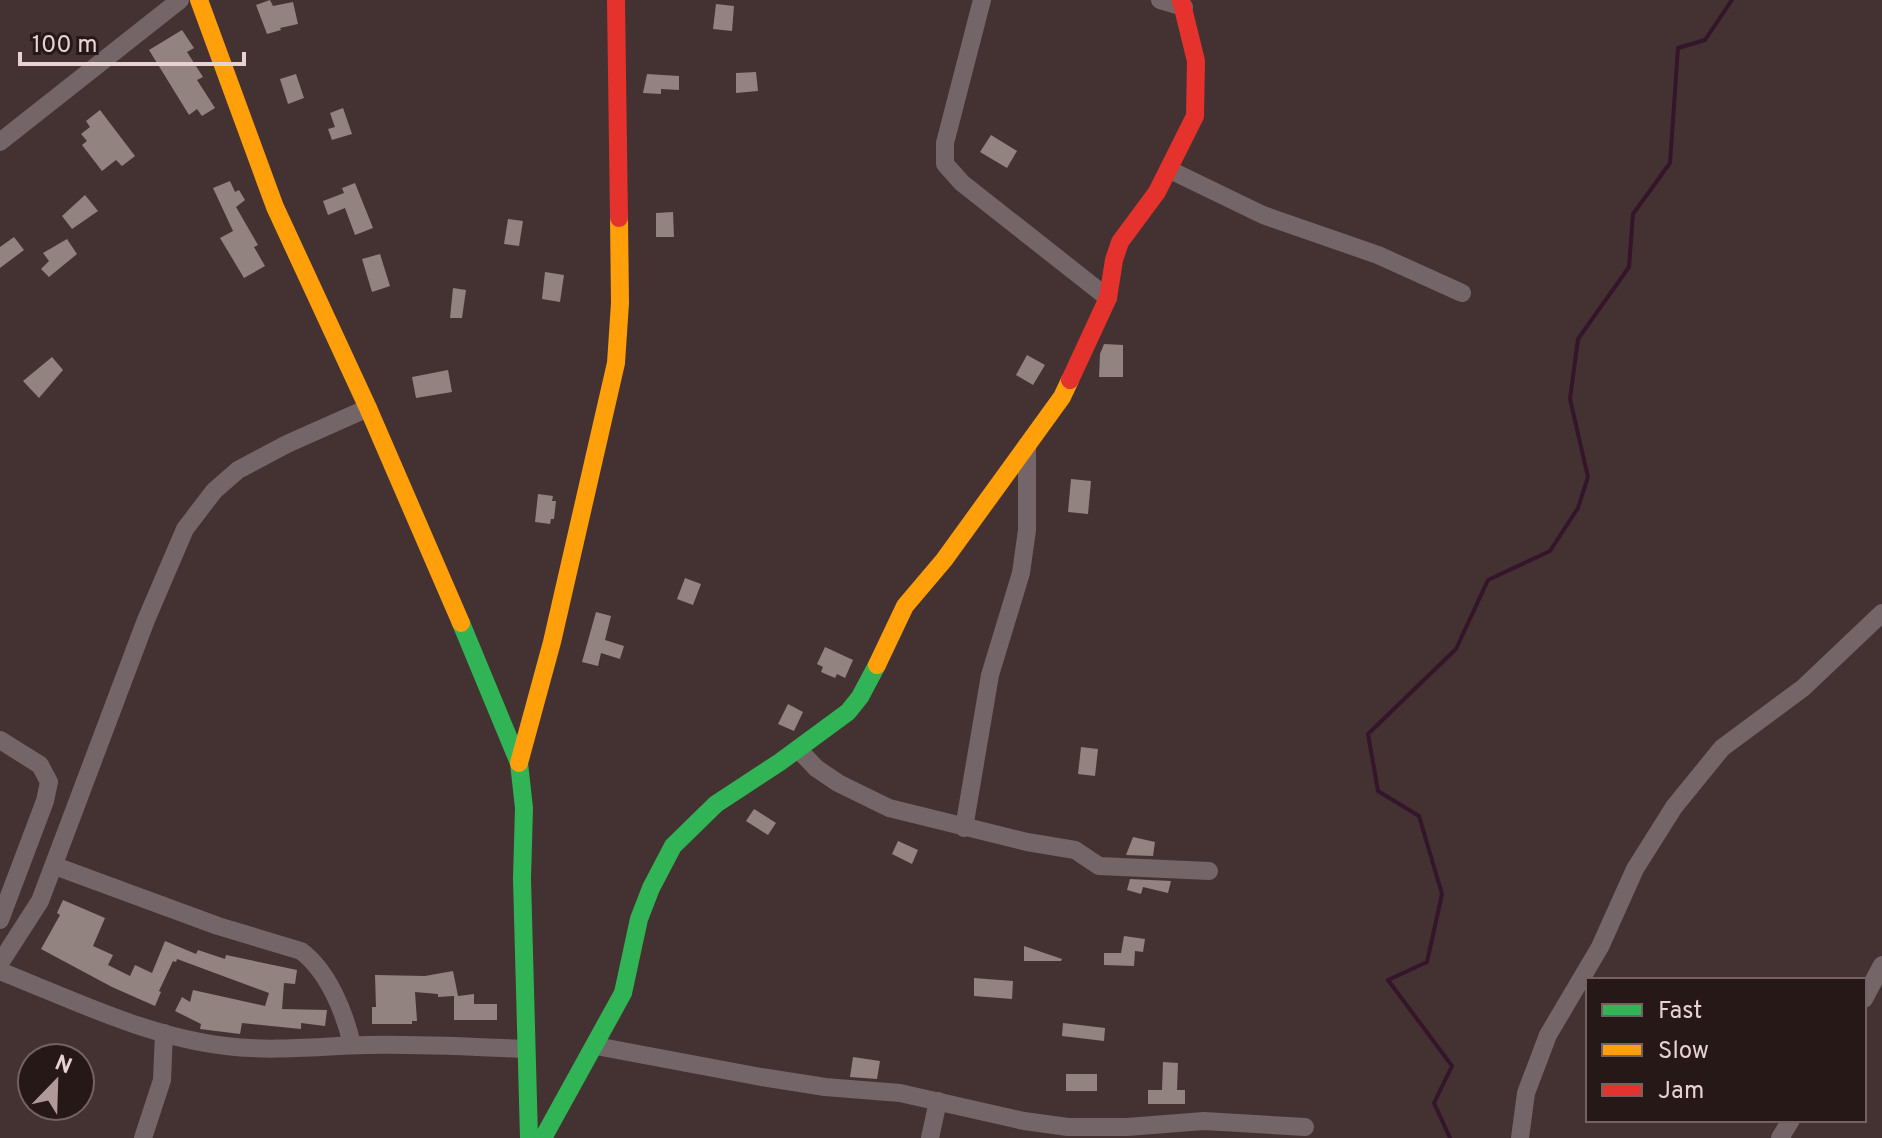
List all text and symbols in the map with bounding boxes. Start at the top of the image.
scale bar [20,16,244,66]
text: 100 m [32,31,98,61]
legend [1586,978,1866,1122]
text: Fast [1658,997,1702,1027]
text: Slow [1658,1037,1709,1067]
north arrow [16,1042,96,1122]
text: N [50,1050,75,1081]
text: Jam [1658,1077,1704,1107]

